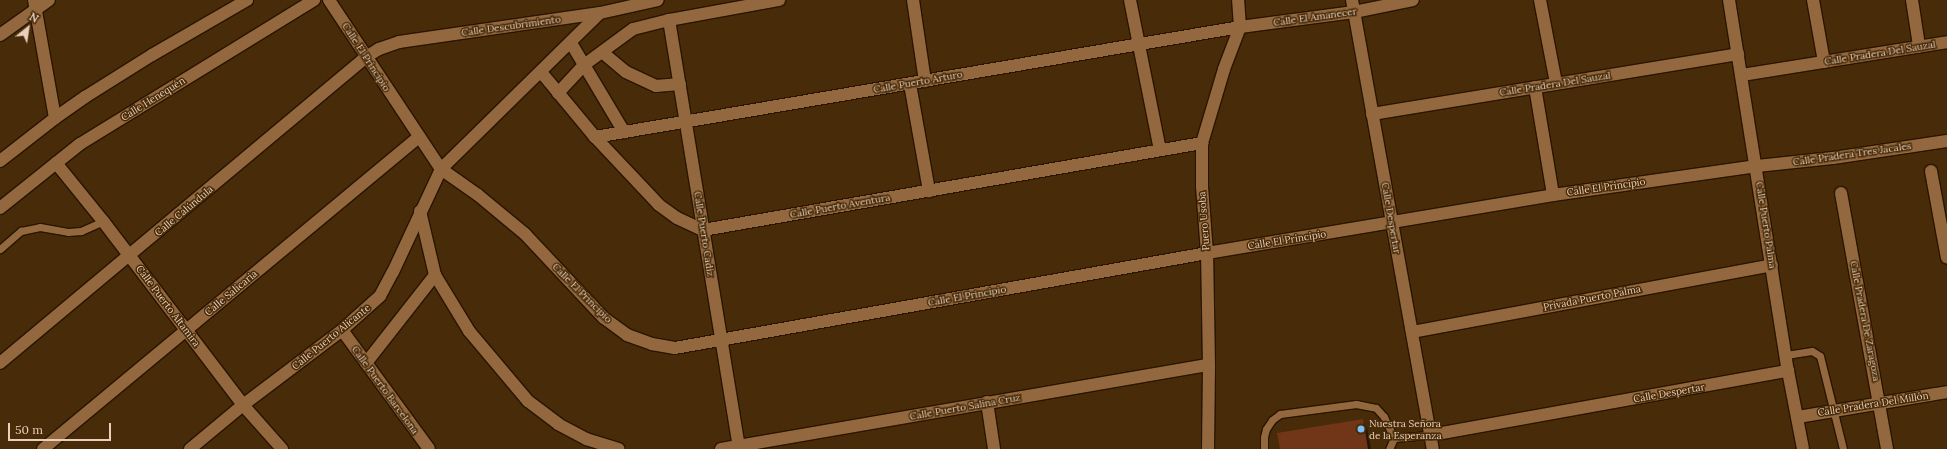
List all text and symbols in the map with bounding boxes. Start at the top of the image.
street label: Calle El Amanecer [1273,5,1357,29]
north arrow [8,8,48,48]
text: N [27,9,41,26]
street label: Calle Descubrimiento [461,13,561,39]
street label: Calle El Principio [339,21,393,93]
street label: Calle Pradera Del Sauzal [1823,38,1937,68]
street label: Calle Puerto Arturo [872,68,964,96]
street label: Calle Pradera Del Sauzal [1498,69,1612,99]
street label: Calle Henequén [119,74,187,124]
street label: Calle Pradera Tres Jacales [1792,140,1912,168]
street label: Calle El Principio [1566,176,1646,198]
street label: Calle Despertar [1379,181,1403,255]
street label: Calle Puerto Palma [1753,181,1779,269]
street label: Calle Calúndula [152,183,216,239]
street label: Calle Puerto Cadiz [691,191,717,277]
street label: Calle Puerto Aventura [789,191,891,221]
street label: Puero Usoba [1196,191,1212,251]
street label: Calle El Principio [1247,228,1327,252]
street label: Calle Pradera De Zaragoza [1847,260,1883,382]
street label: Calle El Principio [550,261,614,325]
street label: Calle Puerto Altamira [133,263,203,349]
street label: Calle Salicaria [202,268,260,318]
street label: Calle El Principio [927,283,1007,309]
street label: Privada Puerto Palma [1542,283,1642,313]
street label: Calle Puerto Alicante [289,302,373,372]
street label: Calle Puerto Barcelona [349,344,421,436]
street label: Calle Despertar [1632,381,1706,405]
street label: Calle Pradera Del Millón [1817,389,1929,419]
street label: Calle Puerto Salina Cruz [909,391,1021,423]
scale bar [10,415,113,441]
place label: Nuestra Señora de la Esperanza [1369,417,1442,440]
text: 50 m [15,422,43,437]
marker: Nuestra Señora de la Esperanza [1356,424,1366,434]

